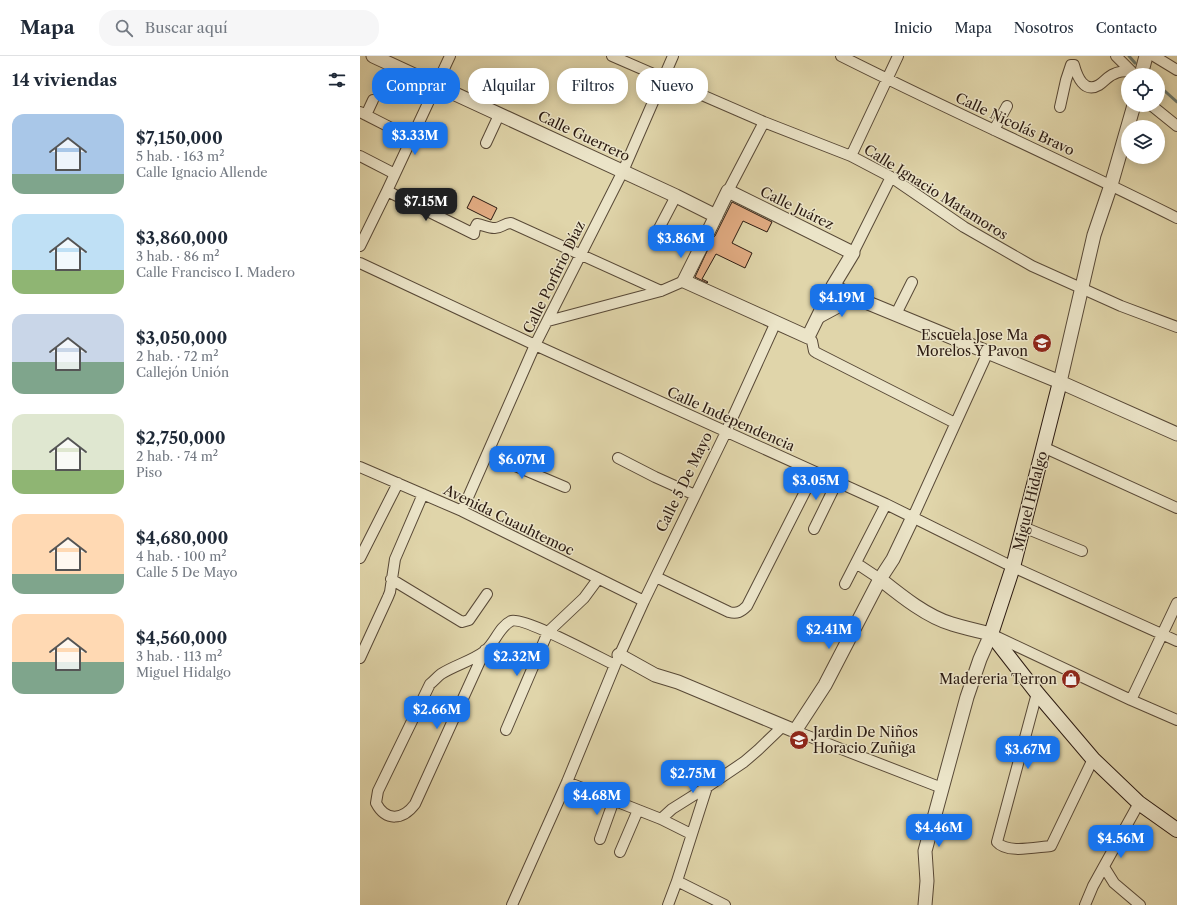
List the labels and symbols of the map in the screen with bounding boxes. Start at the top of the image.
street label: Calle Nicolás Bravo [953,88,1077,160]
street label: Calle Guerrero [535,107,633,165]
pin: $3.33M [382,122,448,156]
street label: Calle Ignacio Matamoros [861,140,1011,244]
street label: Calle Juárez [757,182,837,234]
pin: $7.15M [393,188,459,222]
street label: Calle Porfirio Díaz [519,218,589,336]
pin: $3.86M [648,225,714,259]
pin: $4.19M [809,284,875,318]
place label: Escuela Jose Ma Morelos Y Pavon [916,326,1029,360]
school or university icon: Escuela Jose Ma Morelos Y Pavon [1031,332,1053,354]
street label: Calle Independencia [664,383,798,455]
street label: Calle 5 De Mayo [652,429,716,535]
pin: $6.07M [489,446,555,480]
street label: Miguel Hidalgo [1009,449,1051,553]
pin: $3.05M [783,467,849,501]
street label: Avenida Cuauhtemoc [440,480,577,559]
pin: $2.41M [796,616,862,650]
pin: $2.32M [484,643,550,677]
shop icon: Madereria Terron [1060,668,1082,690]
place label: Madereria Terron [939,670,1057,688]
pin: $2.66M [404,696,470,730]
place label: Jardin De Niños Horacio Zuñiga [811,723,918,757]
school or university icon: Jardin De Niños Horacio Zuñiga [788,729,810,751]
pin: $3.67M [995,736,1061,770]
pin: $2.75M [660,760,726,794]
pin: $4.68M [564,782,630,816]
pin: $4.46M [906,814,972,848]
pin: $4.56M [1088,825,1154,859]

